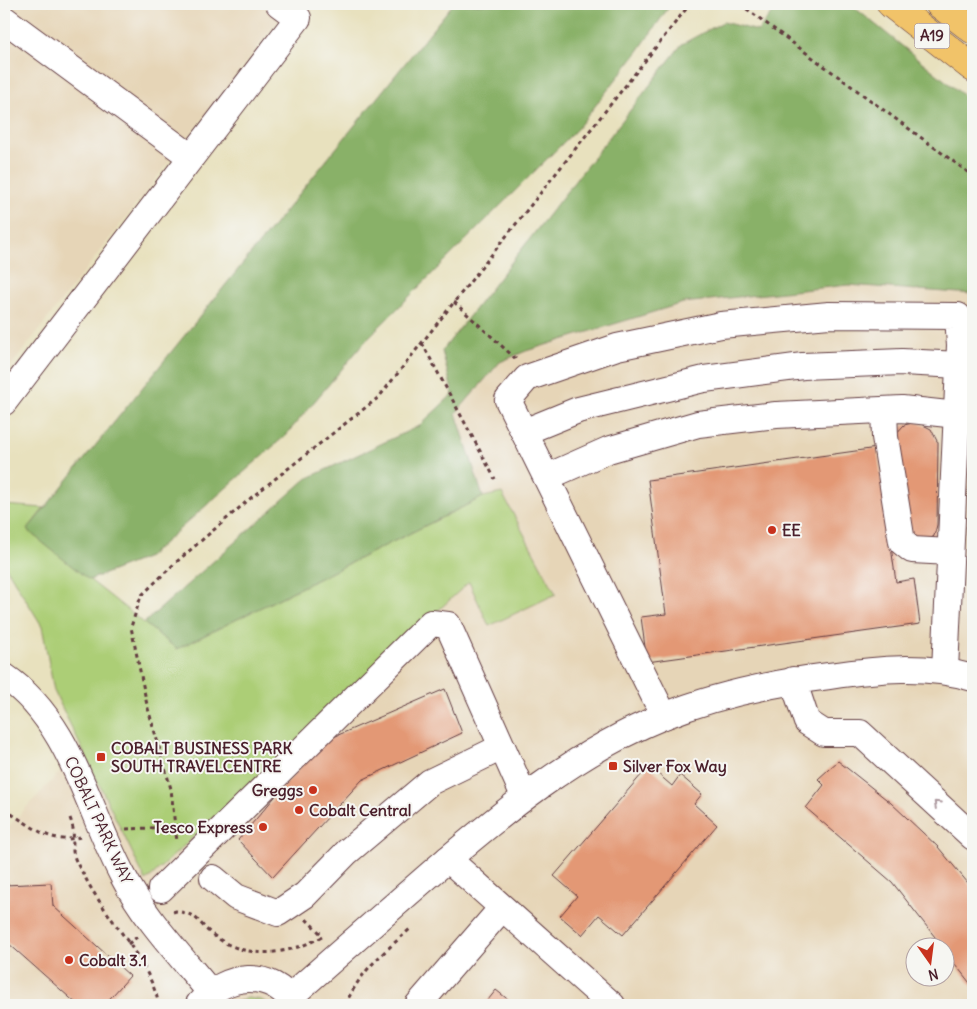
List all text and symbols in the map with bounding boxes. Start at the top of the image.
road number: A19 [914,24,950,48]
place label: EE [782,520,801,540]
marker: EE [766,524,778,536]
place label: COBALT BUSINESS PARK SOUTH TRAVELCENTRE [111,738,293,776]
marker: COBALT BUSINESS PARK SOUTH TRAVELCENTRE [95,751,107,763]
street label: COBALT PARK WAY [61,753,137,887]
place label: Silver Fox Way [623,756,727,777]
marker: Silver Fox Way [607,760,619,772]
place label: Greggs [252,780,303,801]
marker: Greggs [307,784,319,796]
place label: Cobalt Central [309,800,411,820]
one-way arrow [934,801,943,810]
marker: Cobalt Central [293,804,305,816]
place label: Tesco Express [154,817,253,838]
marker: Tesco Express [257,821,269,833]
north arrow [904,936,954,986]
place label: Cobalt 3.1 [79,950,147,970]
marker: Cobalt 3.1 [63,954,75,966]
text: N [926,965,940,985]

